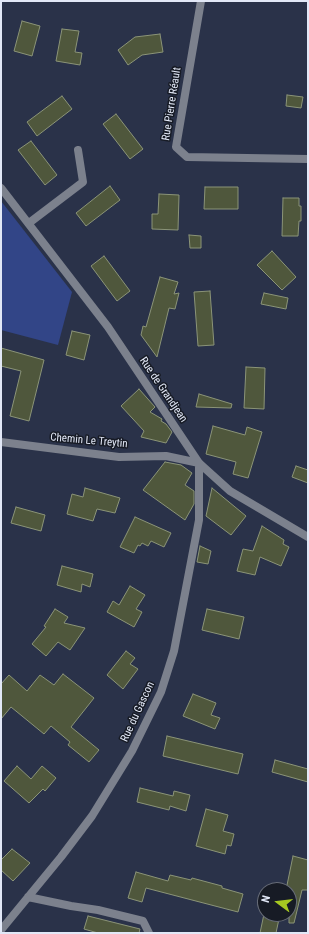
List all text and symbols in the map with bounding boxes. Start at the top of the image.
street label: Rue Pierre Réault [160,66,184,142]
street label: Rue de Grandjean [136,355,190,425]
street label: Chemin Le Treytin [50,431,128,451]
street label: Rue du Gascon [118,680,158,744]
north arrow [257,882,297,922]
text: N [259,894,273,904]

